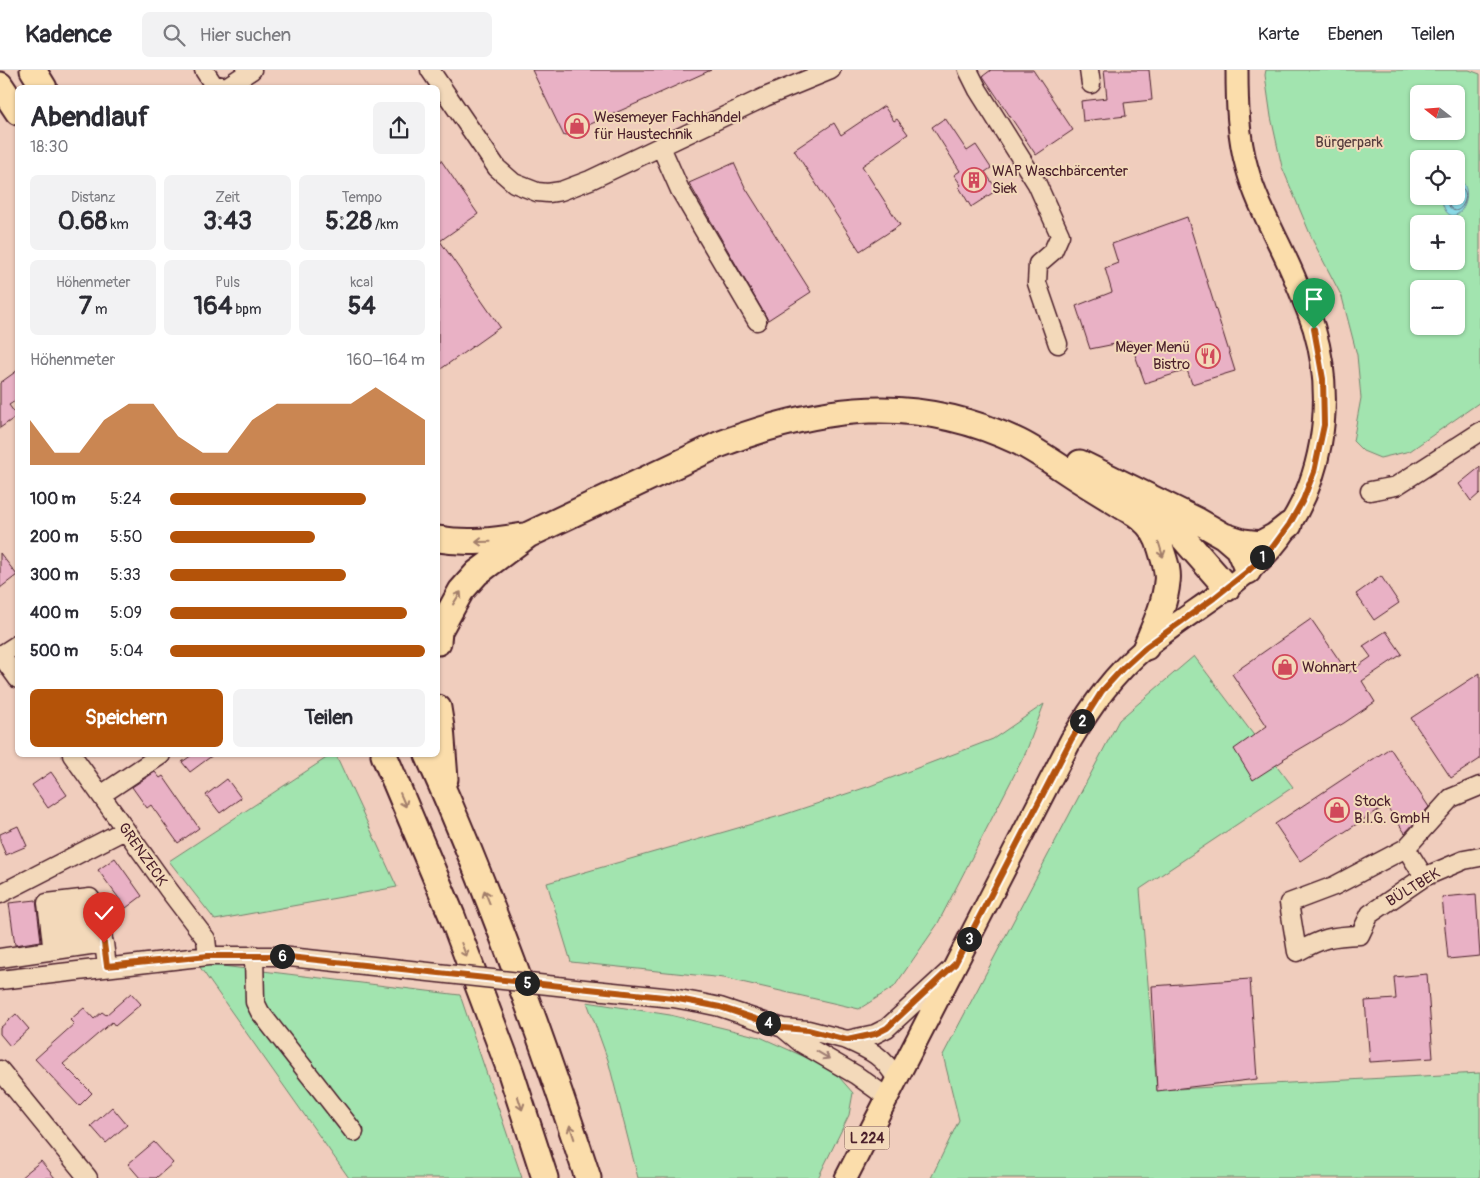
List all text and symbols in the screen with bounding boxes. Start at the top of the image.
search box [142,12,492,57]
text: Kadence [25,20,112,49]
icon: search [160,21,188,49]
text: Hier suchen [200,23,291,47]
text: Karte [1258,23,1299,46]
text: Ebenen [1327,23,1383,46]
text: Teilen [1411,23,1455,46]
north arrow [1410,85,1465,140]
map controls [1410,85,1465,335]
text: Abendlauf [30,100,149,135]
button: share [373,102,425,154]
place label: Wesemeyer Fachhandel für Haustechnik [594,108,741,144]
shop icon: Wesemeyer Fachhandel für Haustechnik [564,113,590,139]
park label: Bürgerpark [1315,133,1384,152]
text: 18:30 [30,137,68,157]
button: locate [1410,150,1465,205]
place label: WAP Waschbärcenter Siek [992,162,1129,198]
building icon: WAP Waschbärcenter Siek [961,167,987,193]
text: Distanz [71,189,115,206]
text: Zeit [215,189,240,206]
text: Tempo [342,189,382,206]
text: 0.68 [58,206,107,237]
text: 3:43 [203,206,252,237]
text: 5:28 [325,206,372,237]
button: + [1410,215,1465,270]
text: km [107,216,129,233]
text: /km [372,216,398,233]
text: Höhenmeter [56,274,130,291]
text: Puls [215,274,240,291]
text: kcal [350,274,373,291]
pin [1293,278,1335,329]
button: − [1410,280,1465,335]
icon: arrive [1300,285,1328,313]
text: 7 [79,291,92,322]
text: 164 [194,291,232,322]
text: 54 [348,291,376,322]
text: m [92,301,108,318]
text: bpm [232,301,261,318]
place label: Meyer Menü Bistro [1115,338,1190,374]
restaurant icon: Meyer Menü Bistro [1195,343,1221,369]
text: Höhenmeter [30,350,115,370]
text: 160–164 m [347,350,425,370]
text: 100 m [30,489,76,509]
text: 5:24 [110,489,141,509]
text: 200 m [30,527,78,547]
text: 5:50 [110,527,143,547]
one-way arrow [475,537,492,547]
one-way arrow [1157,542,1167,558]
pin: 1 [1250,544,1274,570]
text: 1 [1260,549,1265,566]
text: 300 m [30,565,78,585]
text: 5:33 [110,565,141,585]
one-way arrow [453,591,463,605]
text: 400 m [30,603,79,623]
text: 5:09 [110,603,142,623]
text: 500 m [30,641,78,661]
text: 5:04 [110,641,143,661]
shop icon: Wohnart [1272,654,1298,680]
place label: Wohnart [1302,658,1358,677]
button: Speichern [30,689,223,747]
button: Teilen [233,689,425,747]
pin: 2 [1070,708,1094,734]
text: 2 [1079,713,1086,730]
one-way arrow [399,792,409,807]
place label: Stock B.I.G. GmbH [1354,792,1430,828]
shop icon: Stock B.I.G. GmbH [1324,797,1350,823]
street label: GRENZECK [114,819,171,890]
street label: BÜLTBEK [1383,864,1444,911]
one-way arrow [482,890,491,905]
pin [83,892,125,943]
icon: check [90,899,118,927]
pin: 3 [956,926,982,952]
text: 3 [966,931,973,948]
one-way arrow [461,943,470,958]
pin: 6 [270,944,294,968]
text: 6 [278,948,287,965]
pin: 5 [514,970,540,996]
text: 5 [524,975,531,992]
pin: 4 [756,1010,780,1036]
text: 4 [764,1015,773,1032]
one-way arrow [815,1051,829,1061]
one-way arrow [516,1095,526,1111]
one-way arrow [567,1124,577,1140]
road number: L 224 [844,1126,890,1150]

